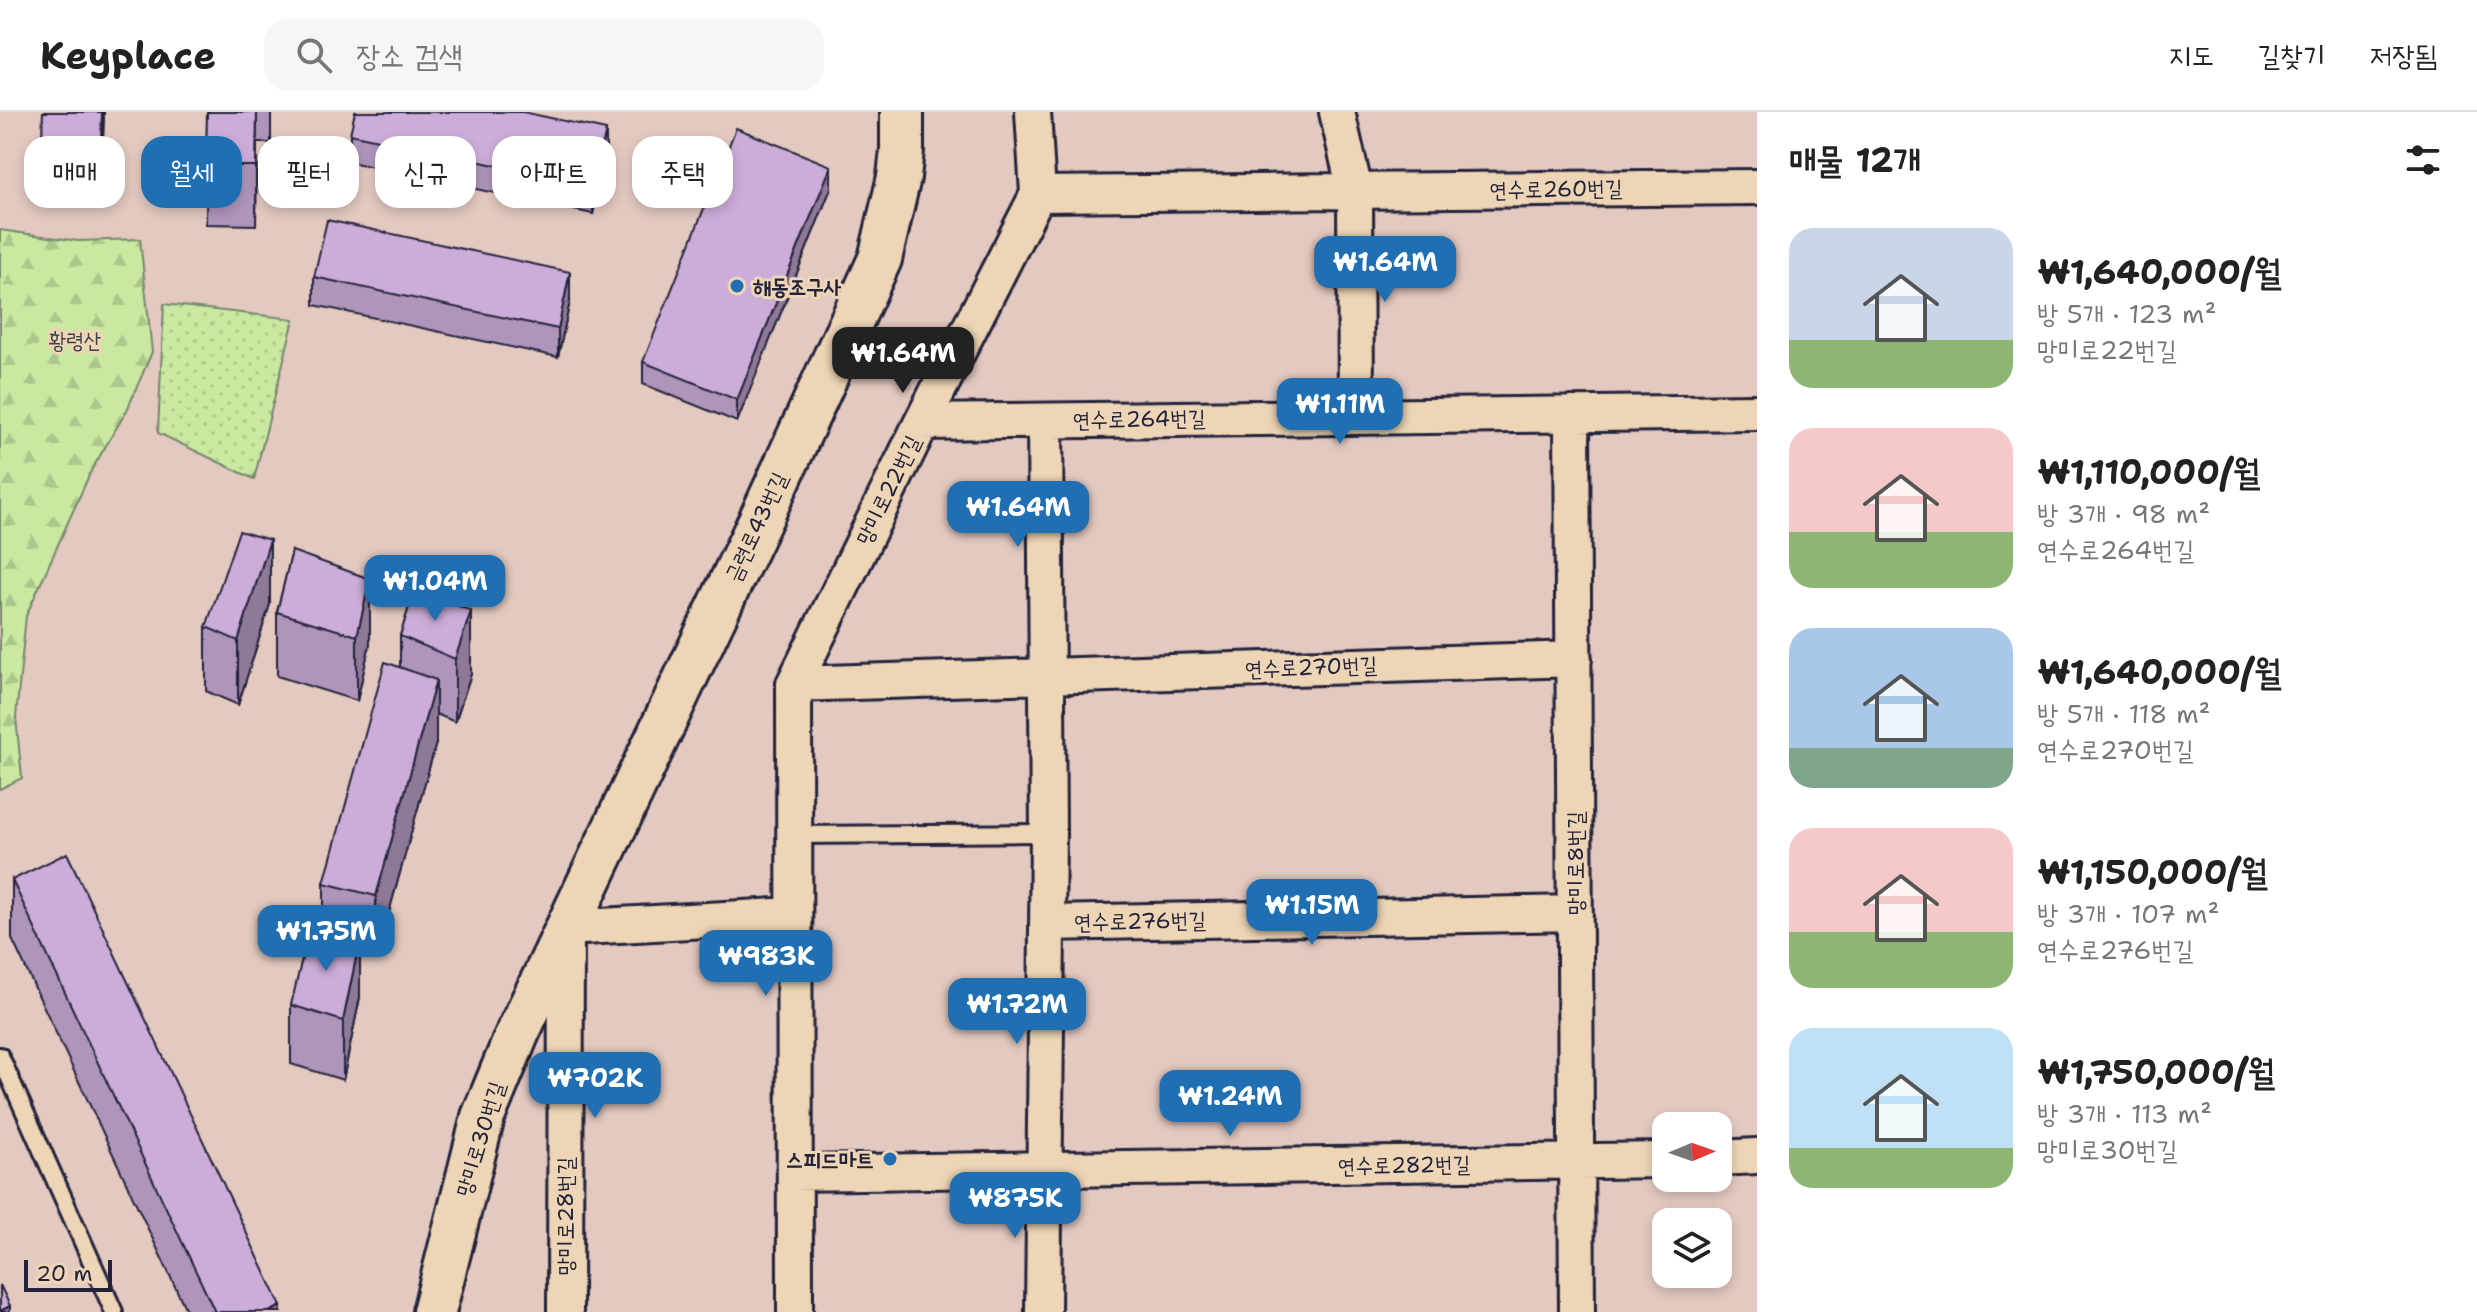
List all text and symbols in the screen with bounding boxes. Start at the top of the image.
search box [264,19,824,91]
text: Keyplace [40,30,216,81]
icon: search [292,33,336,77]
text: 장소 검색 [356,35,463,76]
text: 지도 [2169,36,2214,74]
text: 길찾기 [2258,36,2325,74]
text: 저장됨 [2369,36,2437,74]
chip: 매매 [24,136,125,208]
chip: 월세 [141,136,242,208]
chip: 필터 [258,136,359,208]
chip: 신규 [375,136,476,208]
chip: 아파트 [492,136,616,208]
chip: 주택 [632,136,733,208]
text: 매물 12개 [1789,137,1921,183]
icon: filters [2401,138,2445,182]
street label: 연수로260번길 [1489,173,1623,205]
pin: ₩1.64M [1320,236,1450,304]
text: ₩1.64M [1332,244,1438,279]
text: ₩1,640,000/월 [2037,249,2281,295]
icon: home [1853,260,1949,356]
place label: 해동조구사 [753,272,842,301]
marker: 해동조구사 [728,277,746,295]
text: 방 5개 · 123 m² [2037,296,2217,331]
park label: 황령산 [48,326,102,355]
pin: ₩1.64M [838,327,968,395]
text: 망미로22번길 [2037,332,2177,367]
text: ₩1.64M [850,335,956,370]
pin: ₩1.11M [1275,378,1405,446]
text: ₩1.11M [1295,386,1385,421]
street label: 연수로264번길 [1072,403,1206,435]
street label: 망미로22번길 [849,430,927,549]
text: ₩1,110,000/월 [2037,449,2260,495]
icon: home [1853,460,1949,556]
street label: 금련로43번길 [718,467,794,587]
pin: ₩1.64M [953,481,1083,549]
text: ₩1.64M [965,489,1071,524]
text: 방 3개 · 98 m² [2037,496,2210,531]
text: 연수로264번길 [2037,532,2194,567]
pin: ₩1.04M [370,555,500,623]
text: ₩1.04M [382,563,488,598]
text: ₩1,640,000/월 [2037,649,2281,695]
street label: 연수로270번길 [1244,650,1378,684]
icon: home [1853,660,1949,756]
text: 방 5개 · 118 m² [2037,696,2211,731]
text: 연수로270번길 [2037,732,2194,767]
street label: 망미로8번길 [1561,811,1590,915]
text: ₩1,150,000/월 [2037,849,2268,895]
icon: home [1853,860,1949,956]
pin: ₩1.15M [1247,879,1377,947]
text: ₩1.15M [1264,887,1360,922]
text: 방 3개 · 107 m² [2037,896,2219,931]
pin: ₩1.75M [261,905,391,973]
street label: 연수로276번길 [1074,905,1207,937]
text: ₩1.75M [276,913,376,948]
pin: ₩983K [710,930,822,998]
text: 연수로276번길 [2037,932,2193,967]
text: ₩983K [717,938,815,973]
pin: ₩1.72M [952,978,1082,1046]
text: ₩1.72M [966,986,1068,1021]
text: ₩1,750,000/월 [2037,1049,2275,1095]
pin: ₩702K [539,1052,651,1120]
text: ₩702K [547,1060,643,1095]
icon: home [1853,1060,1949,1156]
pin: ₩1.24M [1165,1070,1295,1138]
street label: 망미로30번길 [449,1078,511,1200]
text: ₩1.24M [1178,1078,1282,1113]
text: 방 3개 · 113 m² [2037,1096,2212,1131]
north arrow [1652,1112,1732,1192]
map controls [1652,1112,1732,1288]
text: 망미로30번길 [2037,1132,2178,1167]
place label: 스피드마트 [785,1145,874,1174]
street label: 연수로282번길 [1337,1149,1471,1181]
marker: 스피드마트 [881,1150,899,1168]
street label: 망미로28번길 [551,1156,580,1275]
pin: ₩875K [959,1172,1071,1240]
text: ₩875K [968,1180,1062,1215]
button: layers [1652,1208,1732,1288]
scale bar [24,1256,112,1292]
text: 20 m [36,1259,93,1288]

